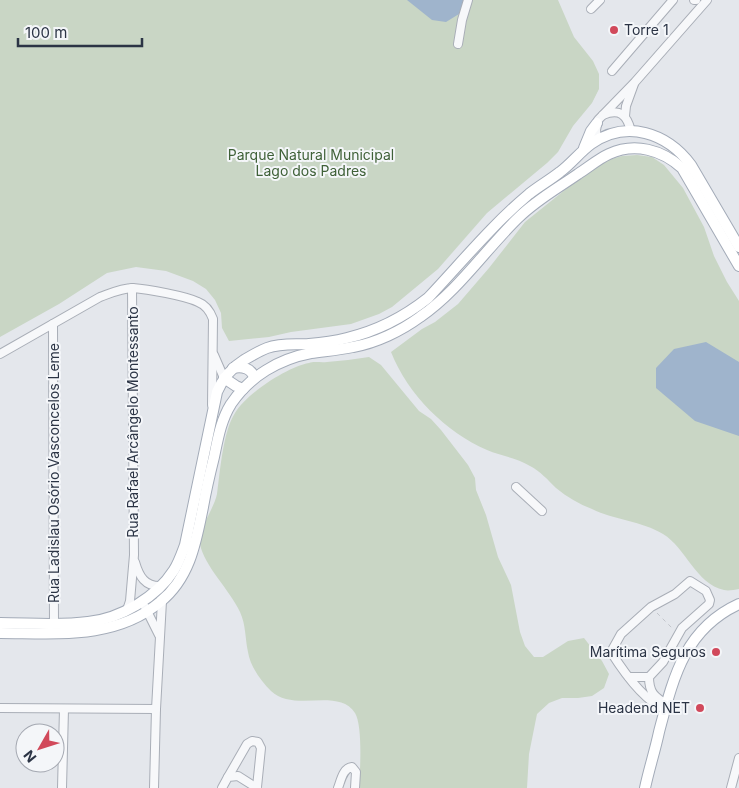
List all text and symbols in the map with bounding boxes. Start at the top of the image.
scale bar [18,15,141,47]
place label: Torre 1 [624,21,669,38]
text: 100 m [25,23,67,42]
marker: Torre 1 [608,24,620,36]
park label: Parque Natural Municipal Lago dos Padres [228,146,394,179]
street label: Rua Rafael Arcângelo Montessanto [124,306,141,538]
street label: Rua Ladislau Osório Vasconcelos Leme [45,343,62,603]
place label: Marítima Seguros [590,643,706,660]
marker: Marítima Seguros [710,646,722,658]
place label: Headend NET [598,699,690,716]
marker: Headend NET [694,702,706,714]
north arrow [15,723,65,773]
text: N [20,747,39,766]

